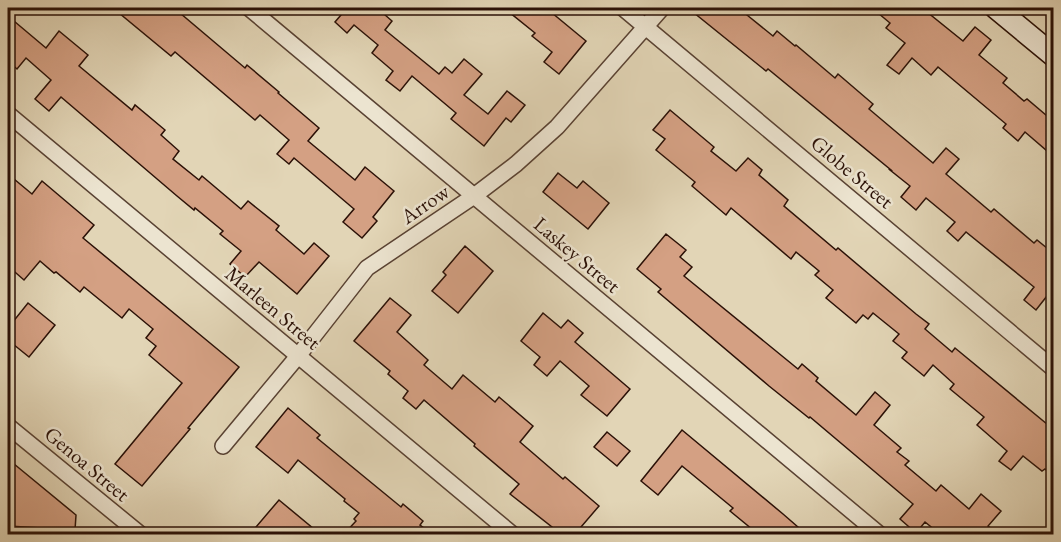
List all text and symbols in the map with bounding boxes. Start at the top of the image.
street label: Globe Street [805,129,900,214]
street label: Arrow [394,177,455,230]
street label: Laskey Street [528,211,627,299]
street label: Marleen Street [220,260,327,356]
street label: Genoa Street [39,420,136,507]

